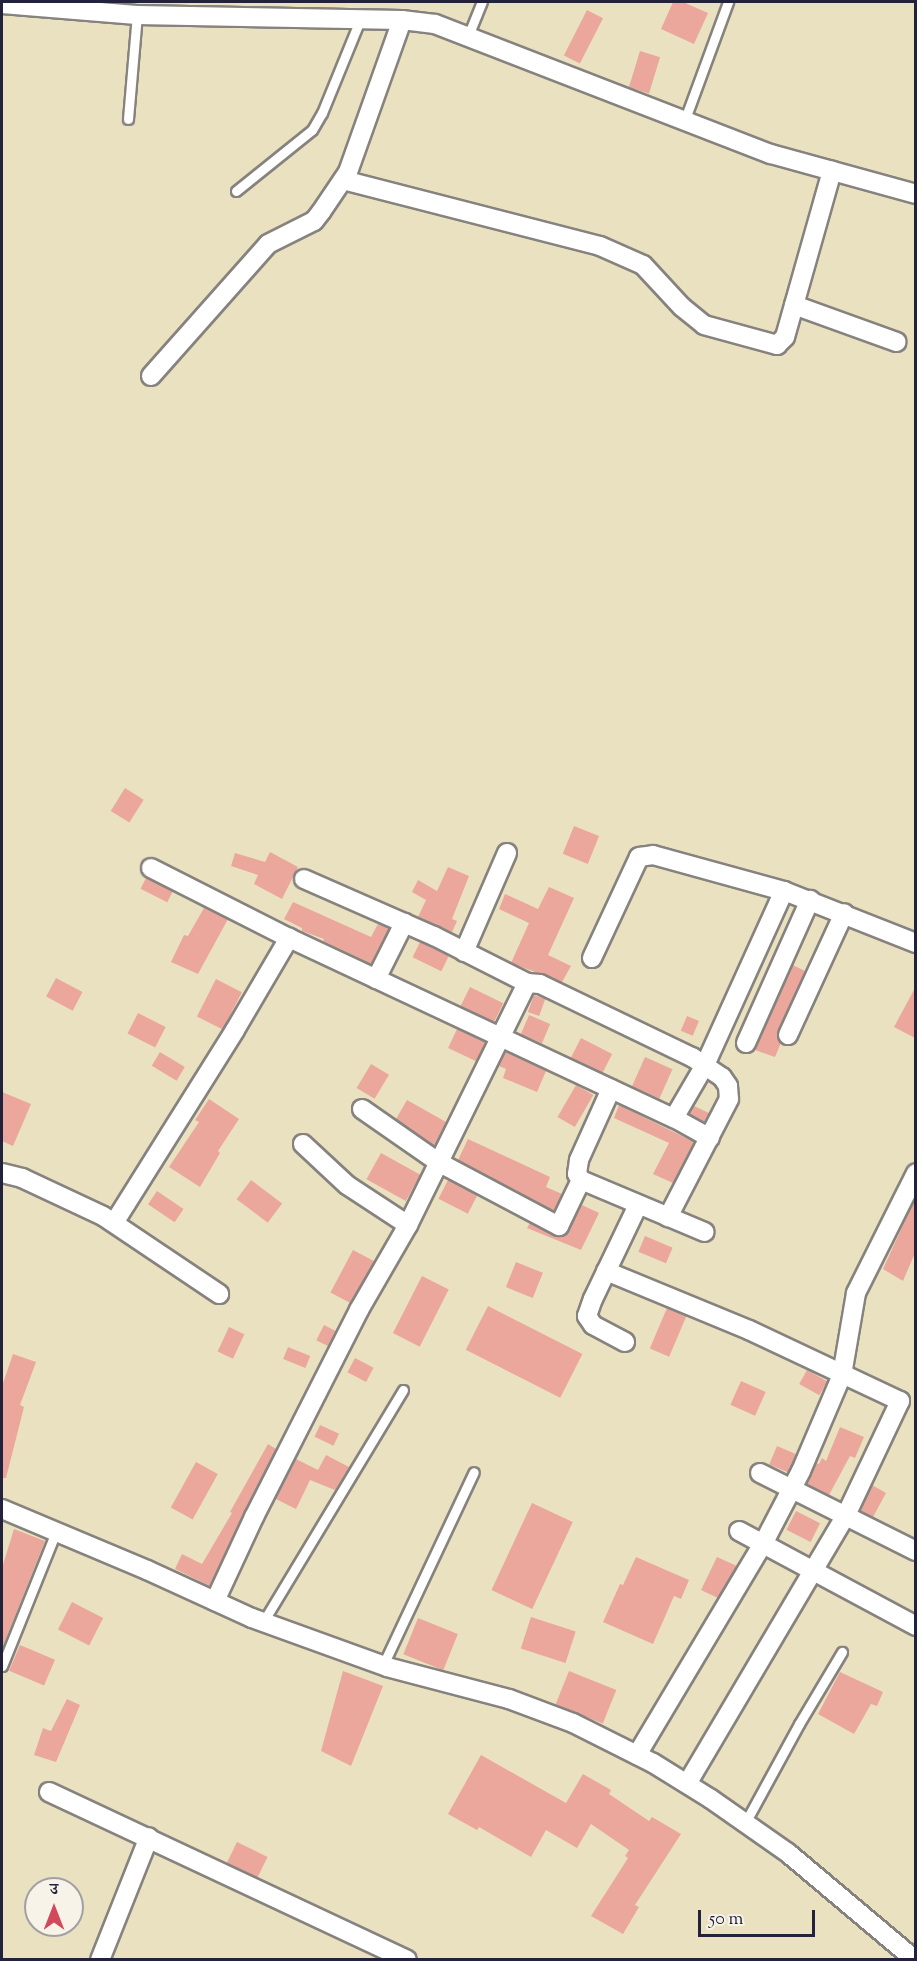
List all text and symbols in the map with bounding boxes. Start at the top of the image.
north arrow [24,1877,84,1937]
text: उ [50,1879,58,1902]
scale bar [701,1898,818,1936]
text: 50 m [709,1907,743,1933]

